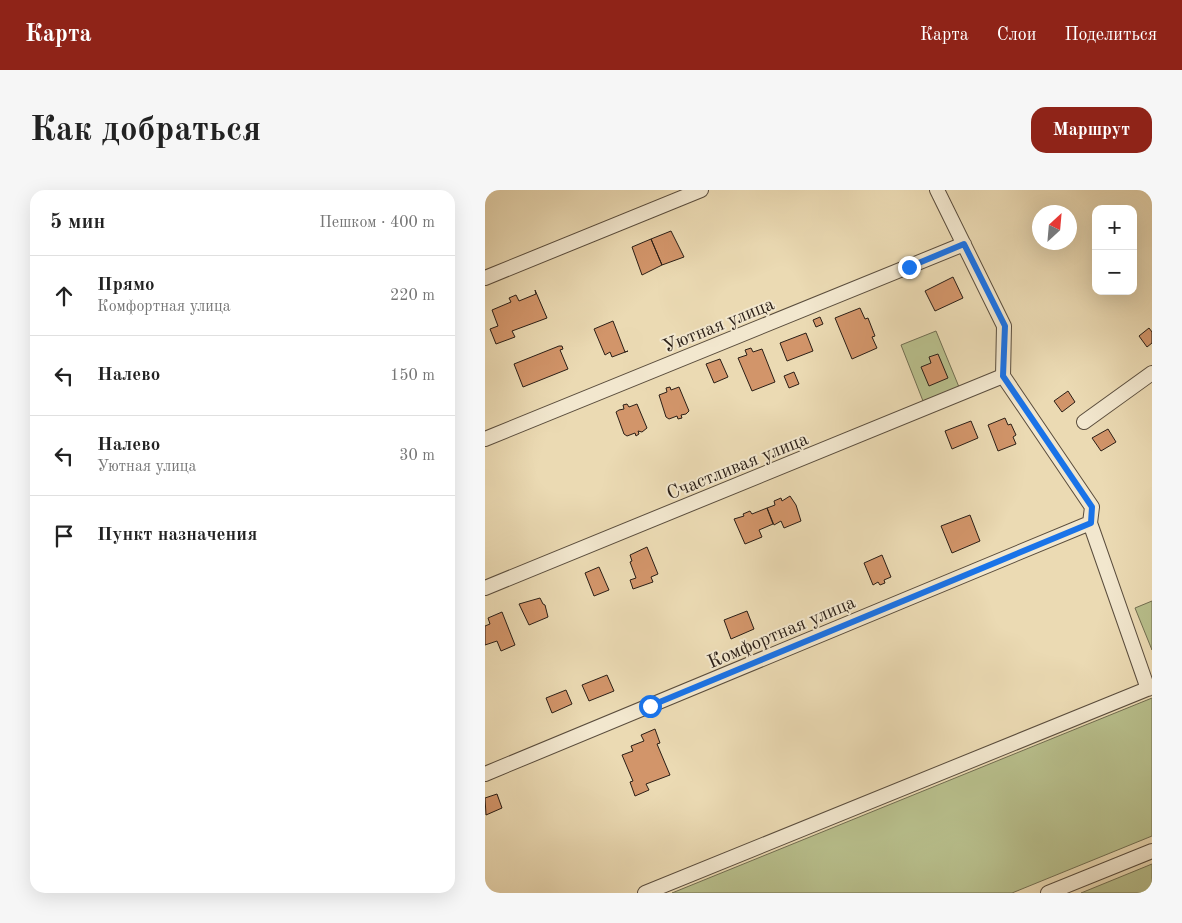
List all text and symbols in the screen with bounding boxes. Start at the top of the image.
text: Карта [25,23,92,47]
text: Карта [920,26,969,44]
text: Слои [997,26,1036,44]
text: Поделиться [1064,26,1157,44]
button: Маршрут [1031,107,1152,153]
text: Как добраться [30,113,261,148]
north arrow [1032,205,1077,250]
map controls [1092,205,1137,295]
button: + [1092,205,1137,250]
text: 5 мин [50,212,105,233]
text: Пешком · 400 m [319,215,435,231]
button: − [1092,250,1137,295]
route end [898,256,921,279]
text: Прямо [97,276,155,295]
icon: ahead [50,282,78,310]
text: 220 m [390,288,435,304]
street label: Уютная улица [661,295,778,357]
text: Комфортная улица [97,299,231,315]
icon: left [50,362,78,390]
text: Налево [97,366,160,385]
text: 150 m [390,368,435,384]
street label: Счастливая улица [665,430,812,504]
text: Налево [97,436,160,455]
icon: left [50,442,78,470]
text: 30 m [399,448,435,464]
text: Уютная улица [97,459,197,475]
icon: arrive [50,522,78,550]
text: Пункт назначения [97,526,257,545]
street label: Комфортная улица [705,593,859,673]
route start [639,695,662,718]

